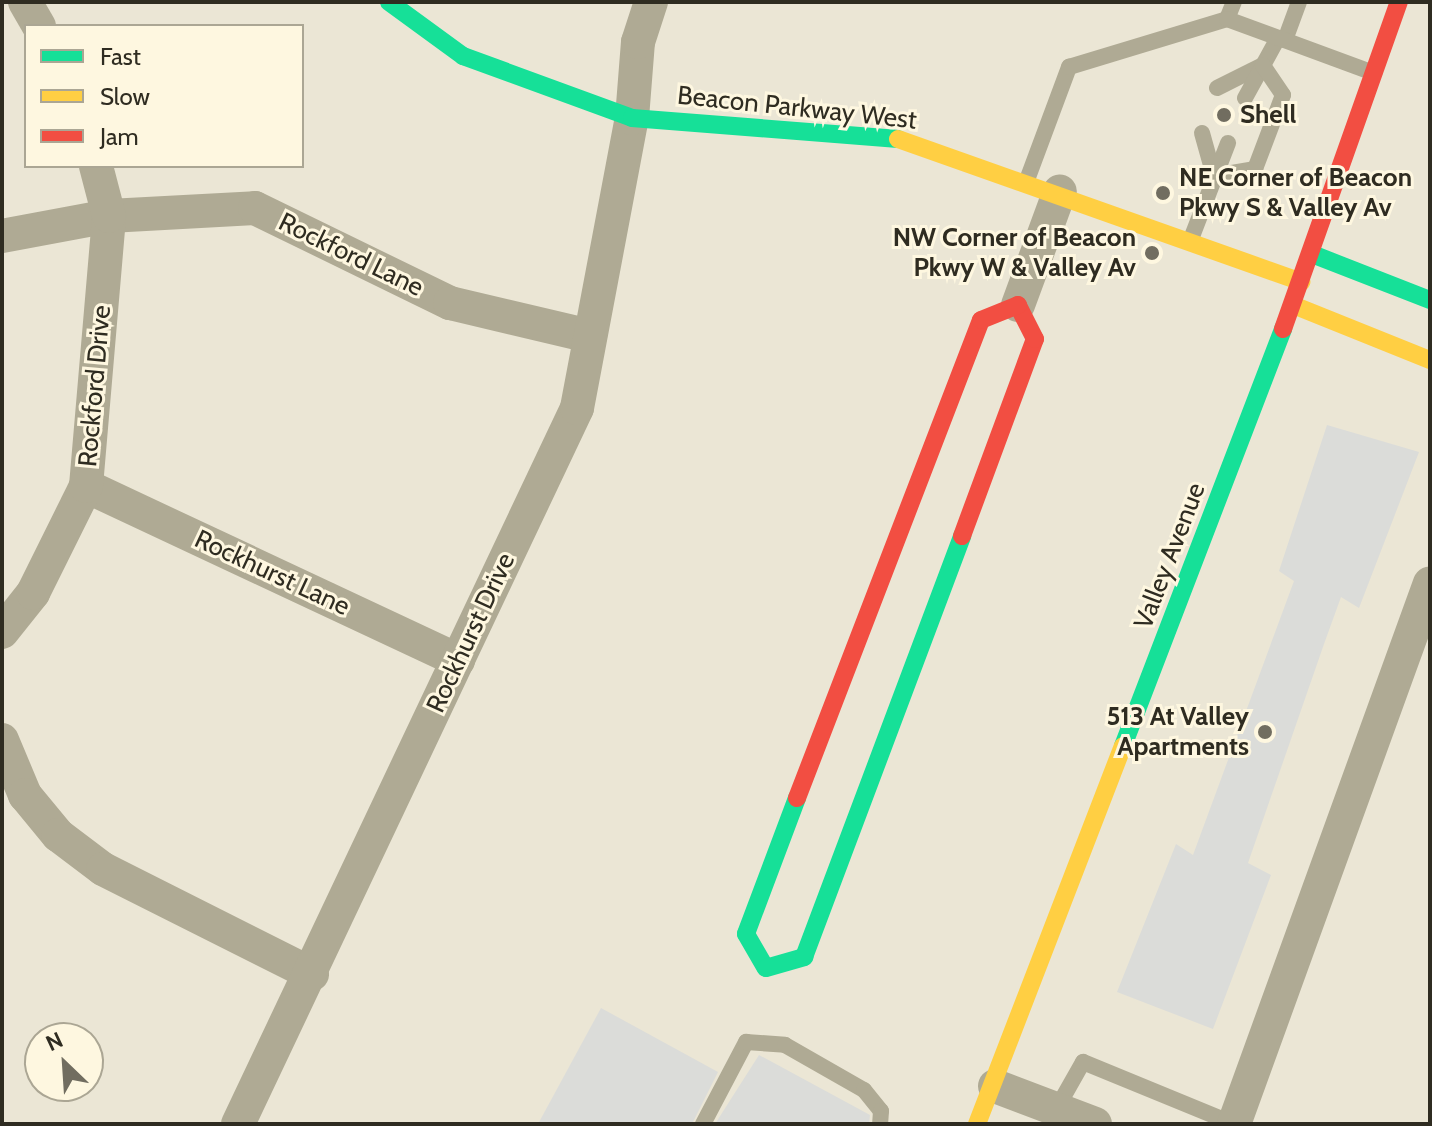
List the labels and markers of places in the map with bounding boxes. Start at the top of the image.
place label: Shell [1240,99,1296,131]
marker: Shell [1215,106,1233,124]
place label: NE Corner of Beacon Pkwy S & Valley Av [1179,162,1412,224]
marker: NE Corner of Beacon Pkwy S & Valley Av [1154,184,1172,202]
place label: NW Corner of Beacon Pkwy W & Valley Av [893,222,1136,284]
marker: NW Corner of Beacon Pkwy W & Valley Av [1143,244,1161,262]
place label: 513 At Valley Apartments [1106,701,1249,762]
marker: 513 At Valley Apartments [1256,723,1274,741]

